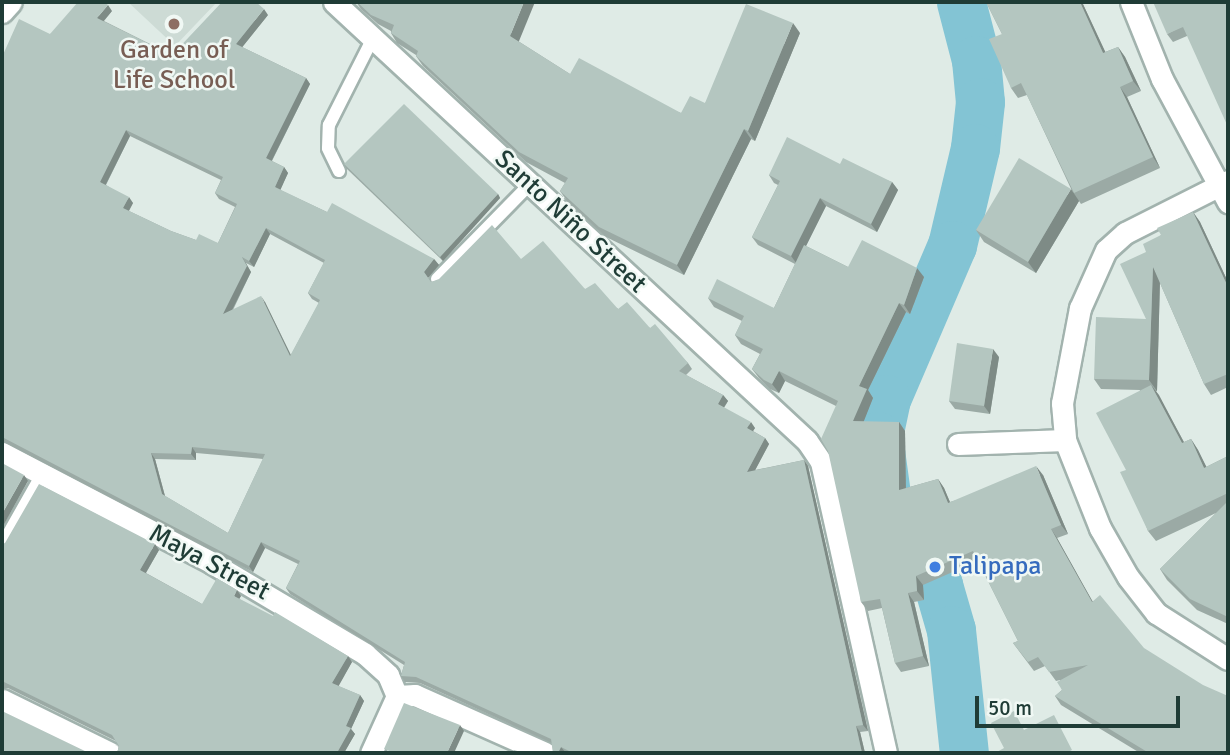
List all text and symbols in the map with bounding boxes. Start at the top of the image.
marker: Garden of Life School [166,16,182,32]
place label: Garden of Life School [113,35,235,96]
street label: Santo Niño Street [488,144,652,300]
street label: Maya Street [143,518,275,608]
place label: Talipapa [949,551,1042,583]
marker: Talipapa [927,559,943,575]
scale bar [978,682,1183,726]
text: 50 m [988,695,1032,721]

